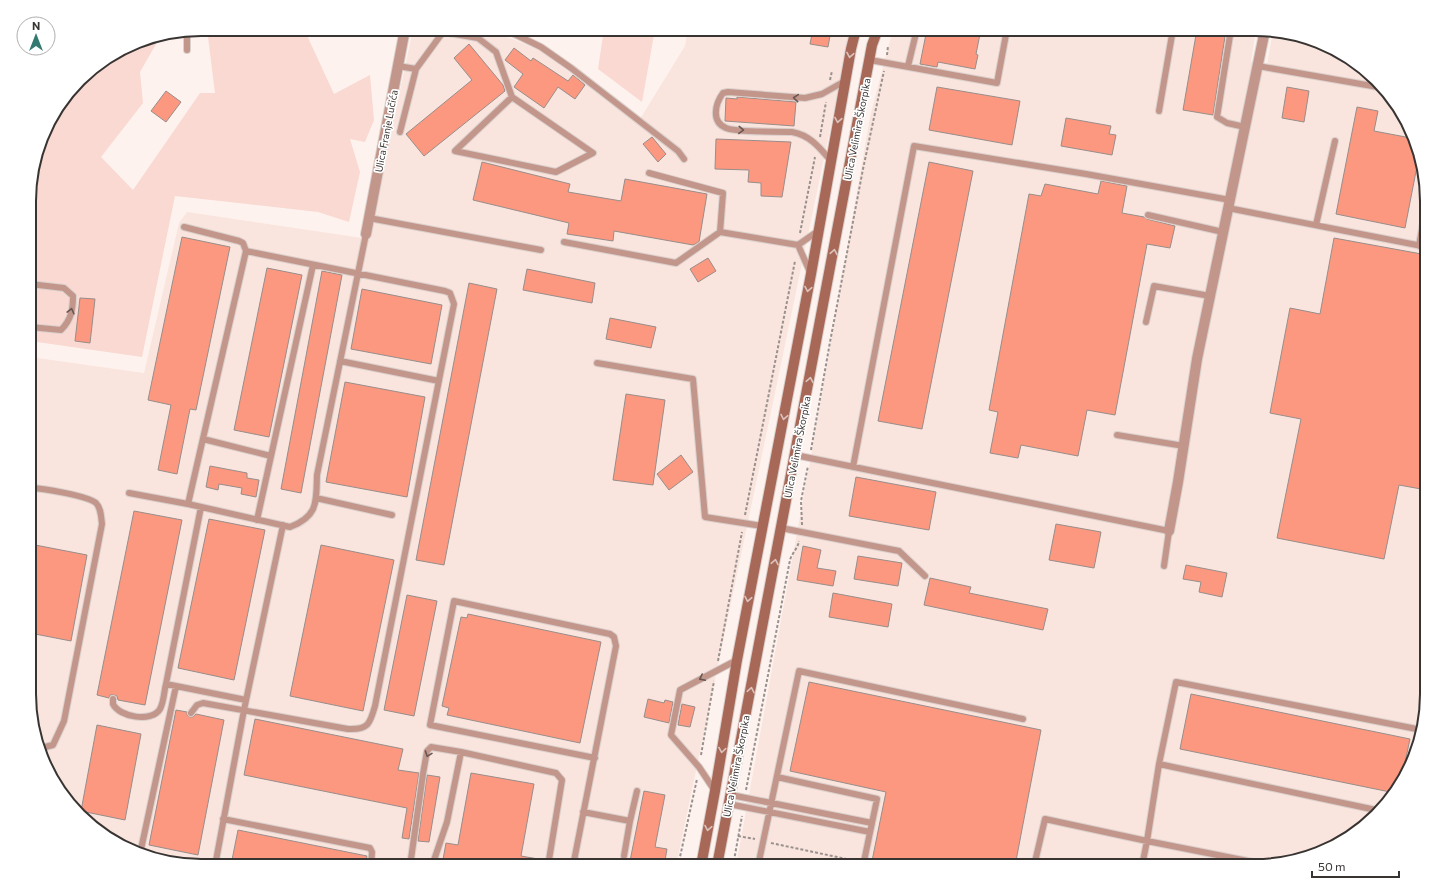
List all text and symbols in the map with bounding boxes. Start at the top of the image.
north arrow [16,16,56,56]
text: N [32,19,40,32]
one-way arrow [846,52,854,58]
street label: Ulica Velimira Škorpika [841,77,873,181]
street label: Ulica Franje Lučića [372,89,400,173]
one-way arrow [793,93,799,102]
one-way arrow [835,116,843,123]
one-way arrow [738,126,744,135]
one-way arrow [829,249,838,255]
one-way arrow [805,286,813,292]
one-way arrow [67,307,75,314]
one-way arrow [805,376,813,383]
street label: Ulica Velimira Škorpika [781,395,813,499]
one-way arrow [780,413,788,420]
one-way arrow [770,559,779,565]
one-way arrow [745,596,753,602]
one-way arrow [699,674,707,681]
one-way arrow [746,687,754,693]
street label: Ulica Velimira Škorpika [720,714,752,818]
one-way arrow [718,746,727,753]
one-way arrow [424,750,432,757]
one-way arrow [704,825,713,832]
scale bar [1312,853,1399,879]
text: 50 m [1318,859,1346,873]

